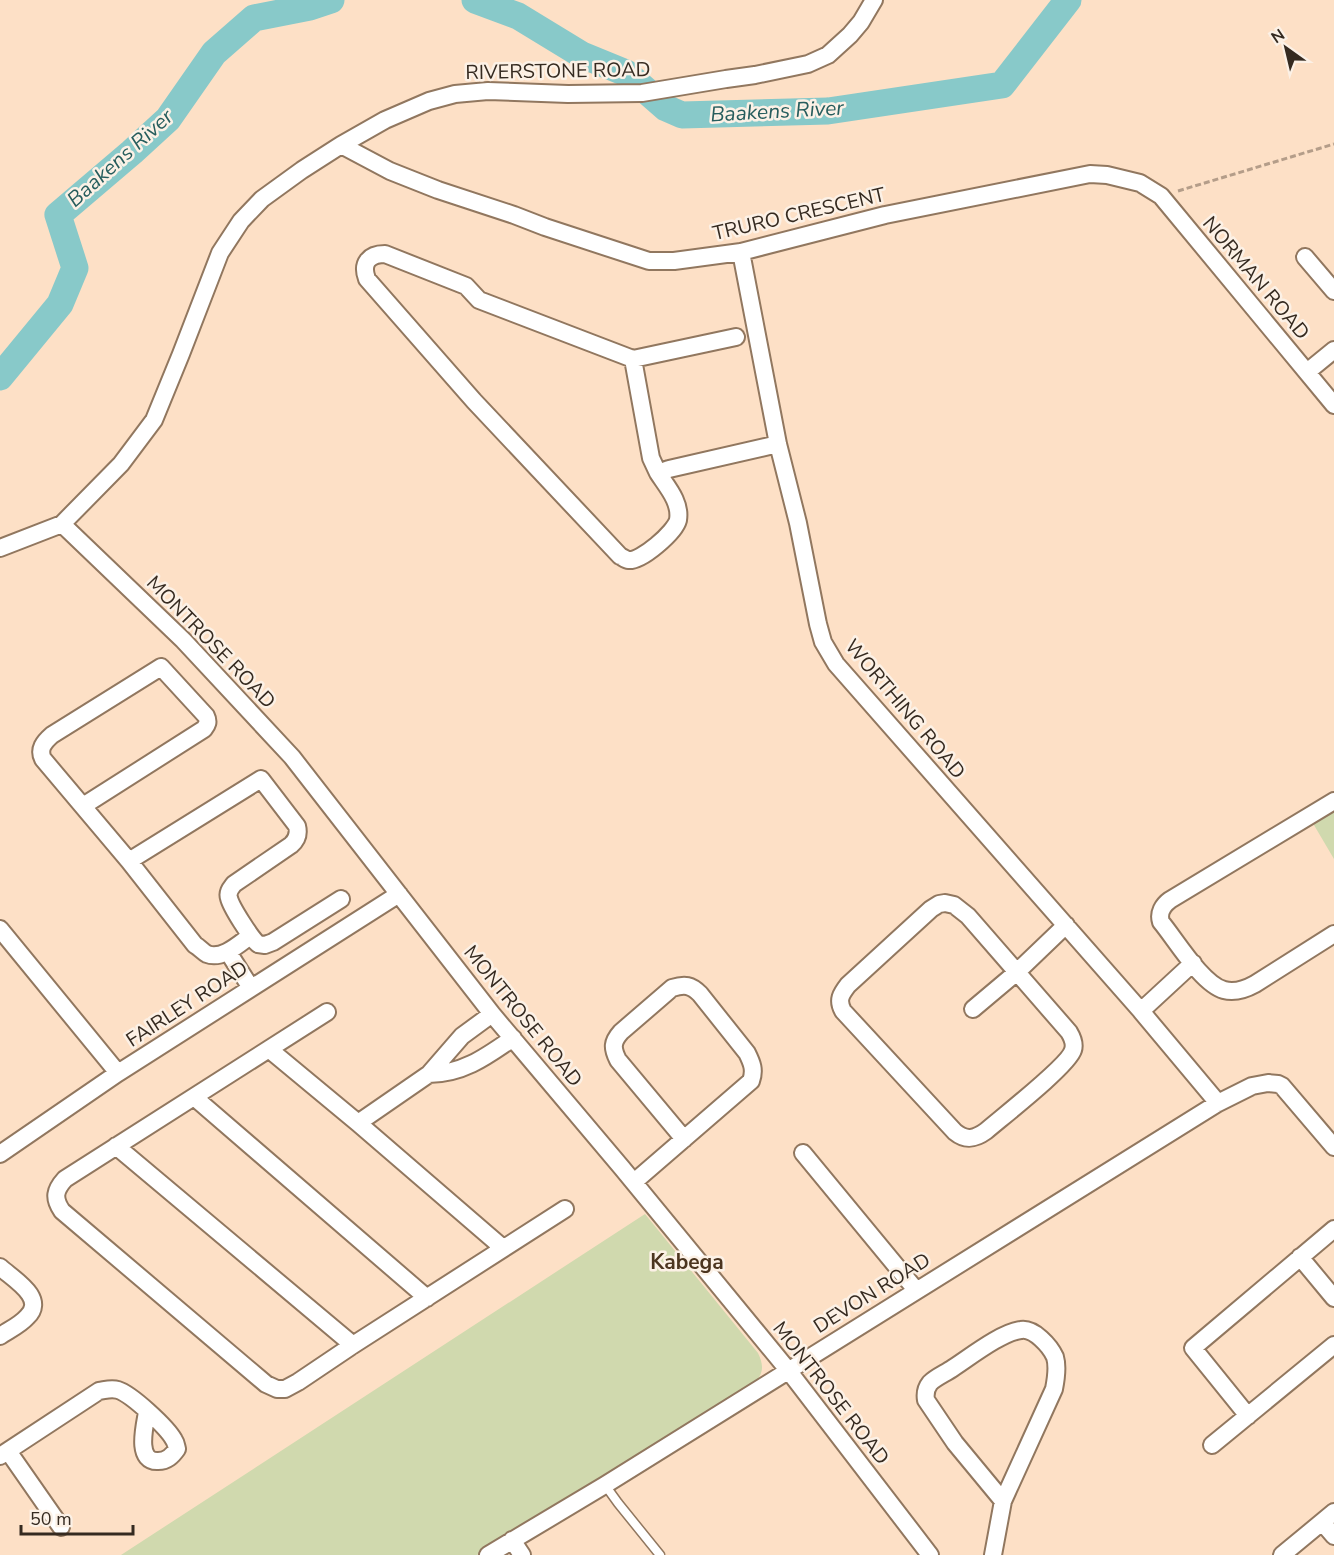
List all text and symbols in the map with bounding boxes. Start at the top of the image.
north arrow [1256,18,1316,78]
text: N [1267,24,1289,49]
street label: RIVERSTONE ROAD [465,56,651,86]
water label: Baakens River [710,93,845,128]
water label: Baakens River [61,103,179,213]
street label: TRURO CRESCENT [710,181,888,247]
street label: NORMAN ROAD [1197,211,1315,345]
street label: MONTROSE ROAD [141,570,281,714]
street label: WORTHING ROAD [839,633,971,785]
street label: MONTROSE ROAD [458,940,588,1092]
street label: FAIRLEY ROAD [121,955,253,1053]
street label: DEVON ROAD [808,1246,936,1340]
district label: Kabega [650,1248,724,1276]
street label: MONTROSE ROAD [767,1316,895,1470]
scale bar [21,1498,134,1536]
text: 50 m [30,1507,72,1531]

